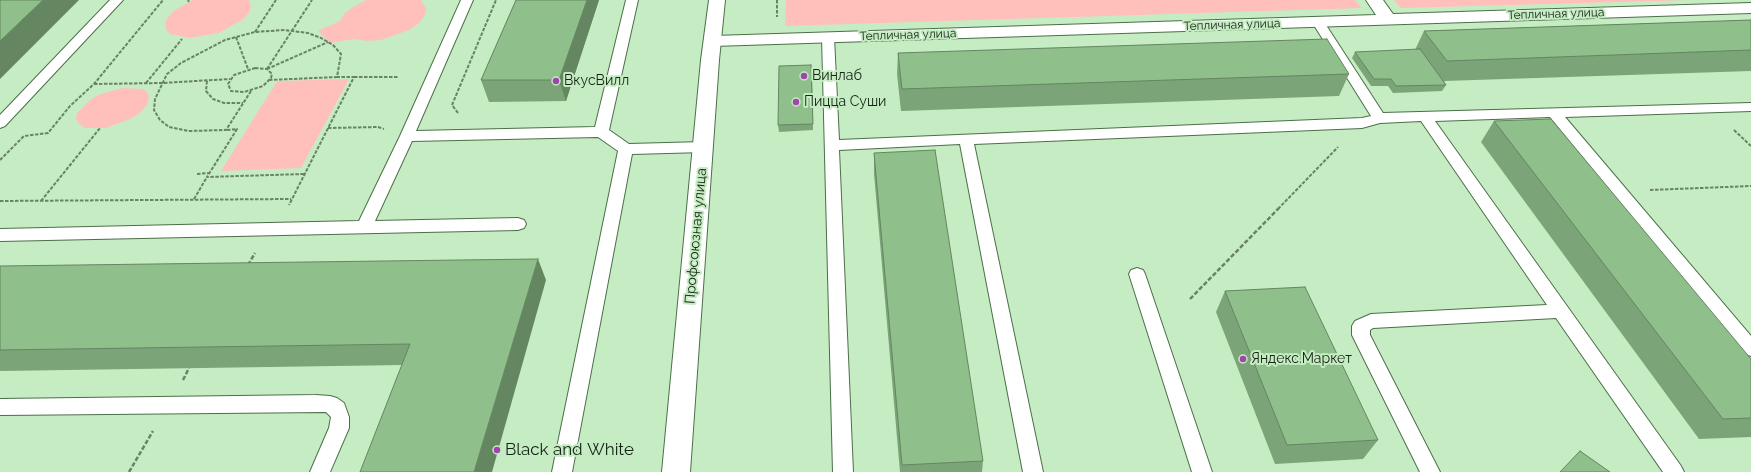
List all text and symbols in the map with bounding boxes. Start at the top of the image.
street label: Тепличная улица [1507,5,1605,23]
street label: Тепличная улица [1183,16,1281,34]
street label: Тепличная улица [859,26,957,44]
place label: Винлаб [812,68,862,84]
marker: Винлаб [799,71,809,81]
place label: ВкусВилл [564,73,629,89]
marker: ВкусВилл [551,76,561,86]
place label: Пицца Суши [804,94,886,110]
marker: Пицца Суши [791,97,801,107]
street label: Профсоюзная улица [682,167,710,305]
place label: Яндекс.Маркет [1251,351,1352,367]
marker: Яндекс.Маркет [1238,354,1248,364]
place label: Black and White [505,440,634,460]
marker: Black and White [492,445,502,455]

